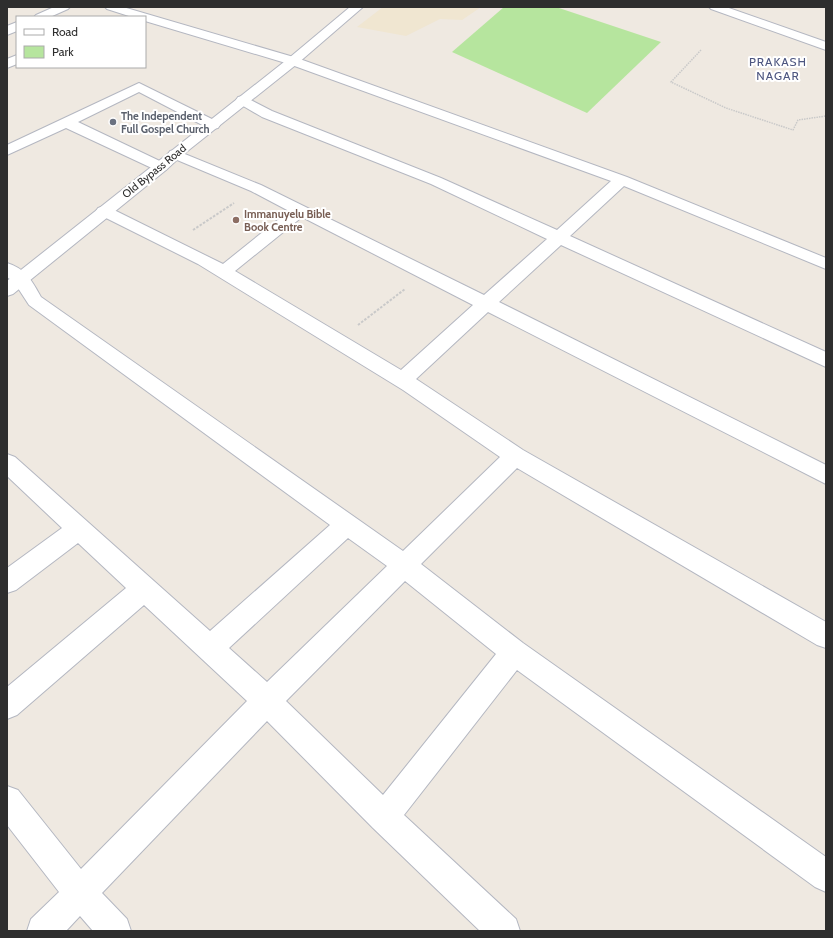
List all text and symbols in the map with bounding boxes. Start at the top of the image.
legend [16,16,146,68]
text: Road [52,24,78,39]
text: Park [52,44,74,59]
district label: PRAKASH NAGAR [749,54,807,83]
place label: The Independent Full Gospel Church [121,109,210,136]
marker: The Independent Full Gospel Church [108,117,118,127]
street label: Old Bypass Road [119,141,189,201]
place label: Immanuyelu Bible Book Centre [244,207,331,234]
marker: Immanuyelu Bible Book Centre [231,215,241,225]

